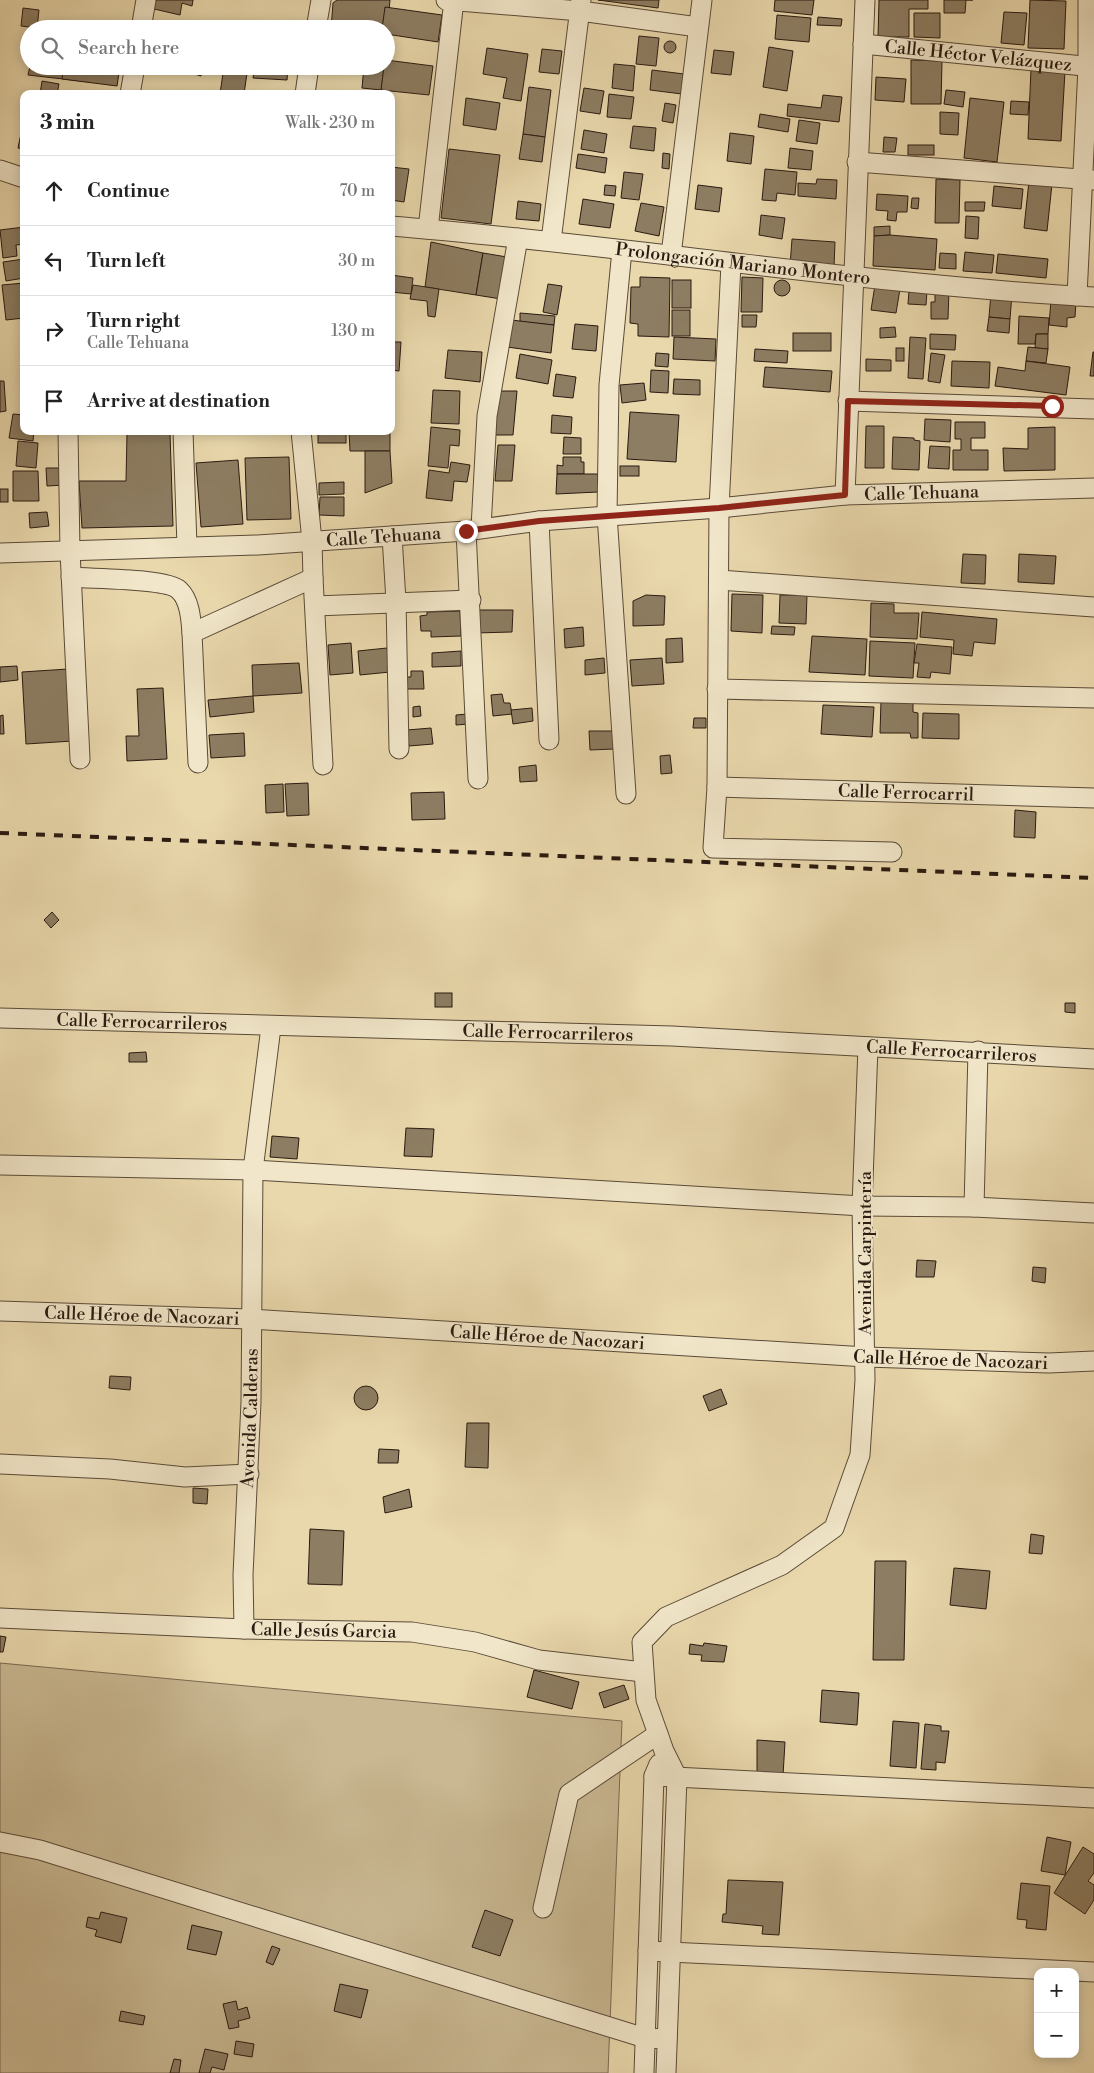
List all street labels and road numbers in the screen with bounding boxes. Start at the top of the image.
street label: Calle Héctor Velázquez [884,35,1073,76]
street label: Prolongación Mariano Montero [614,237,872,290]
street label: Calle Tehuana [864,480,980,506]
street label: Calle Tehuana [325,521,443,552]
street label: Calle Ferrocarril [837,779,975,806]
street label: Calle Ferrocarrileros [56,1008,228,1036]
street label: Calle Ferrocarrileros [462,1019,634,1046]
street label: Calle Ferrocarrileros [865,1035,1037,1067]
street label: Avenida Carpintería [854,1170,877,1336]
street label: Calle Héroe de Nacozari [44,1301,240,1330]
street label: Calle Héroe de Nacozari [449,1320,646,1355]
street label: Calle Héroe de Nacozari [852,1345,1049,1374]
street label: Avenida Calderas [235,1348,263,1490]
street label: Calle Jesús Garcia [251,1618,398,1643]

